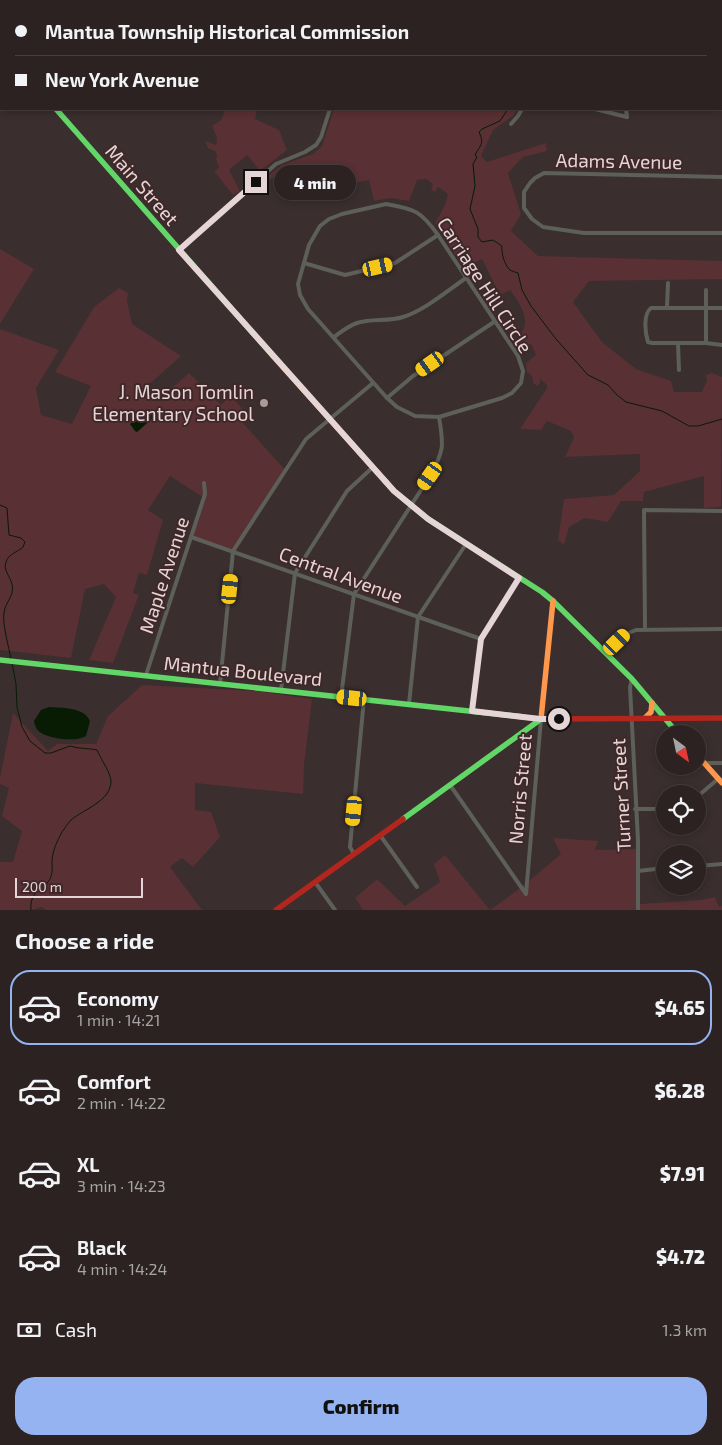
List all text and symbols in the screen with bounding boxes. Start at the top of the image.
text: Mantua Township Historical Commission [45,20,409,43]
text: New York Avenue [45,68,199,91]
street label: Main Street [101,139,184,230]
street label: Adams Avenue [555,148,683,173]
callout: 4 min [274,164,356,200]
route end [245,171,267,193]
text: 4 min [294,173,336,192]
street label: Carriage Hill Circle [433,213,538,357]
car [361,256,394,278]
car [413,349,446,379]
place label: J. Mason Tomlin Elementary School [92,380,254,425]
marker: J. Mason Tomlin Elementary School [258,397,270,409]
car [415,459,444,493]
street label: Maple Avenue [134,514,193,636]
street label: Central Avenue [276,541,406,608]
car [220,573,239,605]
car [600,626,633,658]
street label: Mantua Boulevard [163,651,323,690]
car [336,689,367,707]
route start [548,708,570,730]
north arrow [656,725,706,775]
map controls [656,725,706,895]
street label: Norris Street [503,733,536,845]
street label: Turner Street [606,738,635,852]
button: locate [656,785,706,835]
car [344,795,363,827]
button: layers [656,845,706,895]
scale bar [15,875,142,898]
text: 200 m [22,878,62,895]
text: Choose a ride [15,927,154,953]
icon: car [17,985,62,1030]
text: Economy [77,987,159,1010]
text: $4.65 [655,996,705,1019]
text: 1 min · 14:21 [77,1010,160,1029]
icon: car [17,1068,62,1113]
text: Comfort [77,1070,151,1093]
text: $6.28 [654,1079,705,1102]
text: 2 min · 14:22 [77,1093,166,1112]
icon: car [17,1151,62,1196]
text: XL [77,1153,99,1176]
text: $7.91 [660,1162,705,1185]
text: 3 min · 14:23 [77,1176,166,1195]
icon: car [17,1234,62,1279]
text: Black [77,1236,127,1259]
text: $4.72 [656,1245,705,1268]
text: 4 min · 14:24 [77,1259,167,1278]
icon: cash [15,1316,43,1344]
text: Cash [55,1318,97,1341]
text: 1.3 km [662,1320,707,1339]
button: Confirm [15,1377,707,1435]

